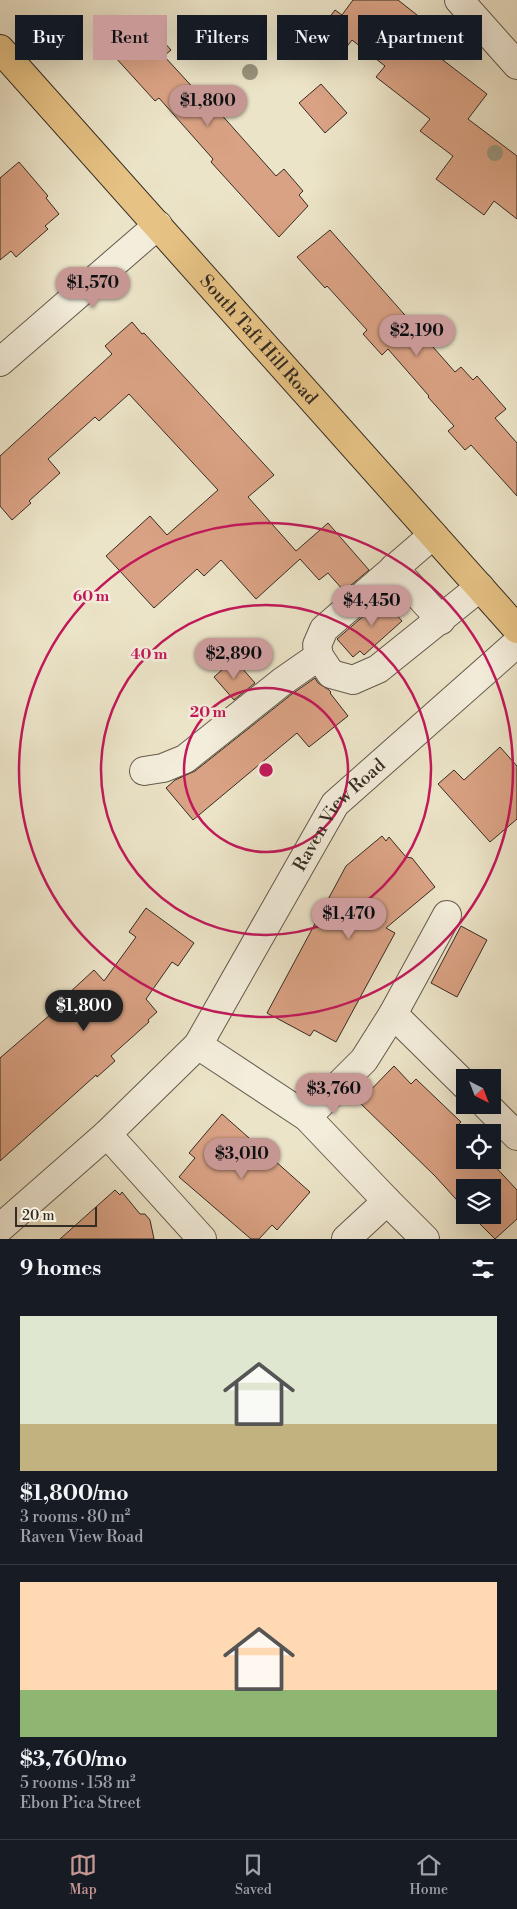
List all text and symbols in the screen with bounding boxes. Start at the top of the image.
chip: Buy [15,15,83,60]
chip: Rent [93,15,167,60]
chip: Filters [177,15,267,60]
chip: New [277,15,348,60]
chip: Apartment [358,15,482,60]
pin: $1,800 [167,84,249,127]
text: $1,800 [180,91,236,111]
pin: $1,570 [52,266,134,309]
street label: South Taft Hill Road [195,270,323,410]
text: $1,570 [67,273,119,293]
pin: $2,190 [376,314,458,357]
text: $2,190 [390,321,444,341]
pin: $4,450 [331,584,413,627]
text: 60 m [73,587,110,606]
text: $4,450 [343,591,401,611]
pin: $2,890 [193,638,275,680]
text: $2,890 [206,644,262,664]
text: 40 m [130,645,168,664]
text: 20 m [190,703,227,722]
street label: Raven View Road [288,753,391,875]
centre of rings [257,761,275,779]
pin: $1,470 [308,898,390,940]
text: $1,470 [323,904,375,924]
pin: $1,800 [43,990,125,1032]
text: $1,800 [56,996,112,1016]
north arrow [456,1069,501,1114]
map controls [456,1069,501,1224]
pin: $3,760 [293,1072,375,1115]
text: $3,760 [307,1079,361,1099]
button: locate [456,1124,501,1169]
pin: $3,010 [201,1138,283,1180]
text: $3,010 [215,1144,269,1164]
button: layers [456,1179,501,1224]
scale bar [15,1204,98,1227]
text: 20 m [22,1207,54,1225]
icon: filters [469,1255,497,1283]
text: 9 homes [20,1256,101,1282]
icon: home [214,1349,304,1439]
text: $1,800/mo [20,1481,129,1507]
text: 3 rooms · 80 m² [20,1507,130,1527]
text: Raven View Road [20,1527,143,1547]
icon: home [214,1614,304,1704]
text: $3,760/mo [20,1747,127,1773]
text: 5 rooms · 158 m² [20,1773,136,1793]
text: Ebon Pica Street [20,1793,141,1813]
tab: Map [69,1851,97,1899]
tab: Saved [235,1851,272,1899]
tab: Home [410,1851,448,1899]

